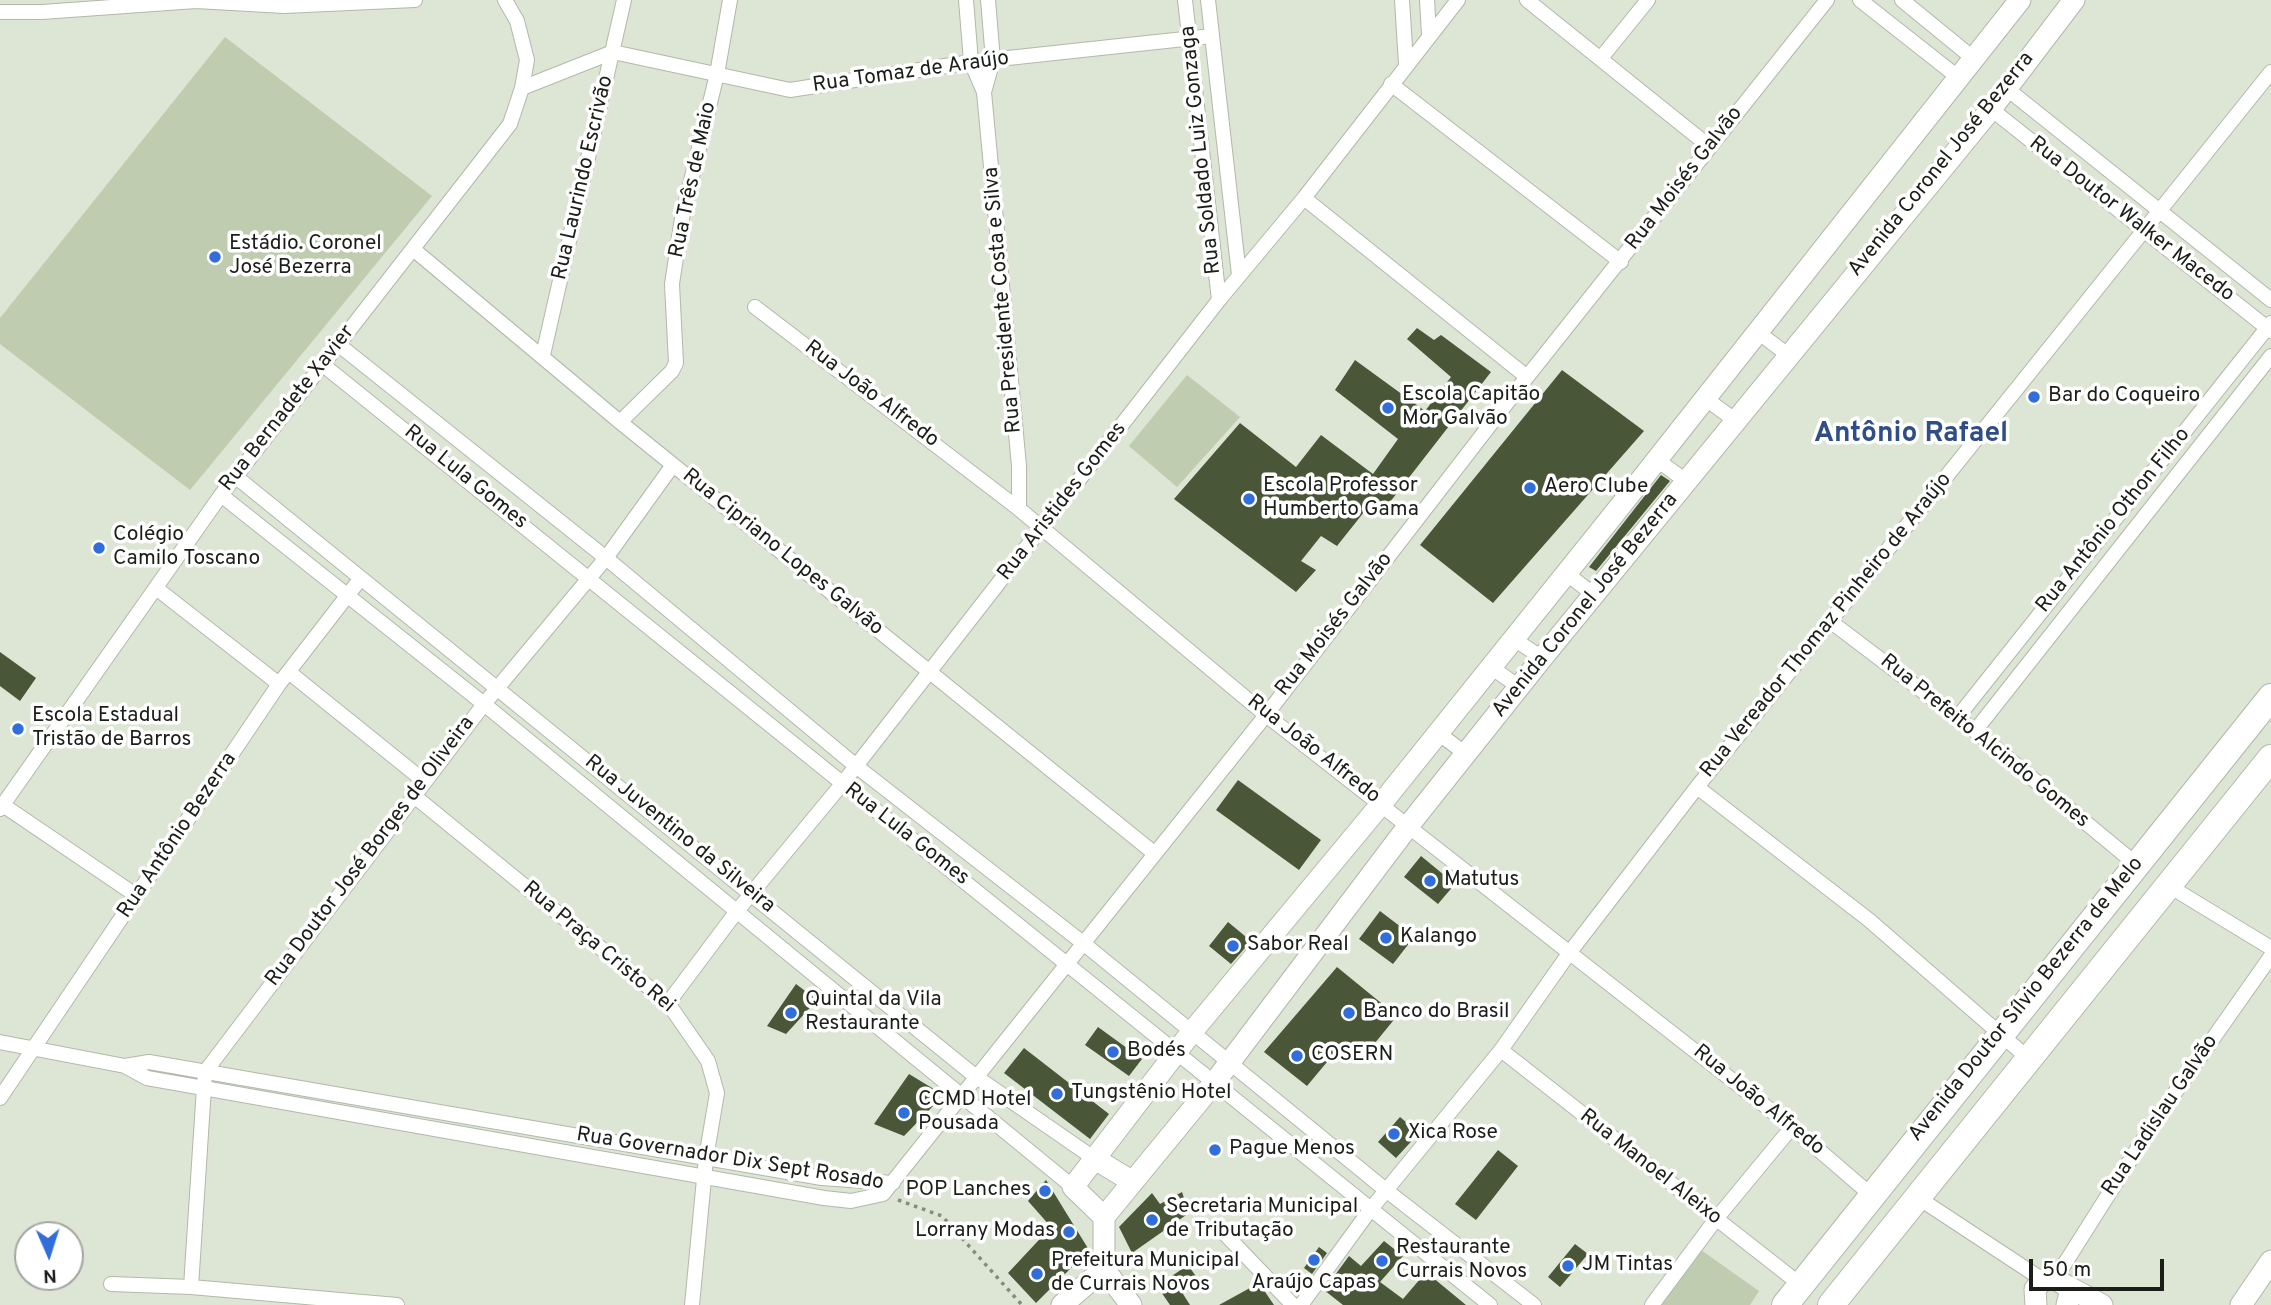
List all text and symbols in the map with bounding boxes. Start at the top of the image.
street label: Rua Soldado Luiz Gonzaga [1176,24,1228,276]
street label: Rua Tomaz de Araújo [811,47,1011,99]
street label: Avenida Coronel José Bezerra [1844,48,2040,282]
street label: Rua Laurindo Escrivão [548,73,620,283]
street label: Rua Três de Maio [665,100,723,260]
street label: Rua Moisés Galvão [1621,102,1749,256]
street label: Rua Doutor Walker Macedo [2023,132,2239,308]
street label: Rua Presidente Costa e Silva [980,166,1028,434]
place label: Estádio. Coronel José Bezerra [229,232,382,282]
marker: Estádio. Coronel José Bezerra [207,249,223,265]
street label: Rua Bernadete Xavier [215,321,361,497]
street label: Rua João Alfredo [799,336,943,454]
place label: Escola Capitão Mor Galvão [1402,383,1540,433]
place label: Bar do Coqueiro [2048,384,2200,410]
marker: Bar do Coqueiro [2026,389,2042,405]
marker: Escola Capitão Mor Galvão [1380,400,1396,416]
street label: Rua Aristides Gomes [993,418,1133,586]
district label: Antônio Rafael [1814,418,2008,452]
street label: Rua Lula Gomes [398,420,532,536]
street label: Rua Antônio Othon Filho [2032,423,2196,619]
street label: Rua Cipriano Lopes Galvão [676,464,888,642]
street label: Rua Vereador Thomaz Pinheiro de Araújo [1696,468,1958,784]
place label: Escola Professor Humberto Gama [1263,474,1419,524]
place label: Aero Clube [1544,475,1648,501]
marker: Aero Clube [1522,480,1538,496]
street label: Avenida Coronel José Bezerra [1488,489,1684,723]
marker: Escola Professor Humberto Gama [1241,491,1257,507]
place label: Colégio Camilo Toscano [113,523,260,573]
marker: Colégio Camilo Toscano [91,540,107,556]
street label: Rua Moisés Galvão [1271,548,1399,702]
street label: Rua Prefeito Alcindo Gomes [1874,650,2094,834]
street label: Rua João Alfredo [1241,690,1385,810]
place label: Escola Estadual Tristão de Barros [32,704,191,754]
street label: Rua Doutor José Borges de Oliveira [261,712,481,992]
marker: Escola Estadual Tristão de Barros [10,721,26,737]
street label: Rua Antônio Bezerra [113,748,243,924]
street label: Rua Juventino da Silveira [579,750,779,920]
street label: Rua Lula Gomes [838,778,974,892]
street label: Avenida Doutor Sílvio Bezerra de Melo [1904,853,2150,1147]
place label: Matutus [1444,868,1519,894]
marker: Matutus [1422,873,1438,889]
street label: Rua Praça Cristo Rei [517,877,679,1019]
place label: Kalango [1400,925,1477,951]
marker: Kalango [1378,930,1394,946]
place label: Sabor Real [1247,933,1349,959]
marker: Sabor Real [1225,938,1241,954]
place label: Quintal da Vila Restaurante [805,988,942,1038]
place label: Banco do Brasil [1363,1000,1509,1026]
marker: Quintal da Vila Restaurante [783,1005,799,1021]
marker: Banco do Brasil [1341,1005,1357,1021]
street label: Rua Ladislau Galvão [2098,1031,2224,1201]
place label: Bode´s [1127,1039,1186,1065]
street label: Rua João Alfredo [1687,1040,1829,1162]
place label: COSERN [1311,1043,1393,1069]
marker: Bode´s [1105,1044,1121,1060]
marker: COSERN [1289,1048,1305,1064]
place label: Tungstênio Hotel [1071,1081,1232,1107]
marker: Tungstênio Hotel [1049,1086,1065,1102]
place label: CCMD Hotel Pousada [918,1088,1032,1138]
marker: CCMD Hotel Pousada [896,1105,912,1121]
street label: Rua Manoel Aleixo [1574,1105,1726,1231]
place label: Xica Rose [1408,1121,1498,1147]
street label: Rua Governador Dix Sept Rosado [575,1123,885,1197]
marker: Xica Rose [1386,1126,1402,1142]
place label: Pague Menos [1229,1137,1355,1163]
marker: Pague Menos [1207,1142,1223,1158]
place label: POP Lanches [906,1178,1031,1204]
marker: POP Lanches [1037,1183,1053,1199]
place label: Secretaria Municipal de Tributação [1166,1195,1358,1245]
marker: Secretaria Municipal de Tributação [1144,1212,1160,1228]
place label: Lorrany Modas [915,1219,1055,1245]
north arrow [14,1221,84,1291]
marker: Lorrany Modas [1061,1224,1077,1240]
place label: Restaurante Currais Novos [1396,1236,1527,1286]
scale bar [2033,1246,2168,1290]
place label: Prefeitura Municipal de Currais Novos [1051,1249,1240,1299]
marker: Araújo Capas [1306,1252,1322,1268]
marker: Restaurante Currais Novos [1374,1253,1390,1269]
place label: JM Tintas [1582,1253,1673,1279]
text: 50 m [2042,1257,2091,1284]
marker: JM Tintas [1560,1258,1576,1274]
text: N [43,1263,57,1287]
marker: Prefeitura Municipal de Currais Novos [1029,1266,1045,1282]
place label: Araújo Capas [1252,1271,1376,1297]

